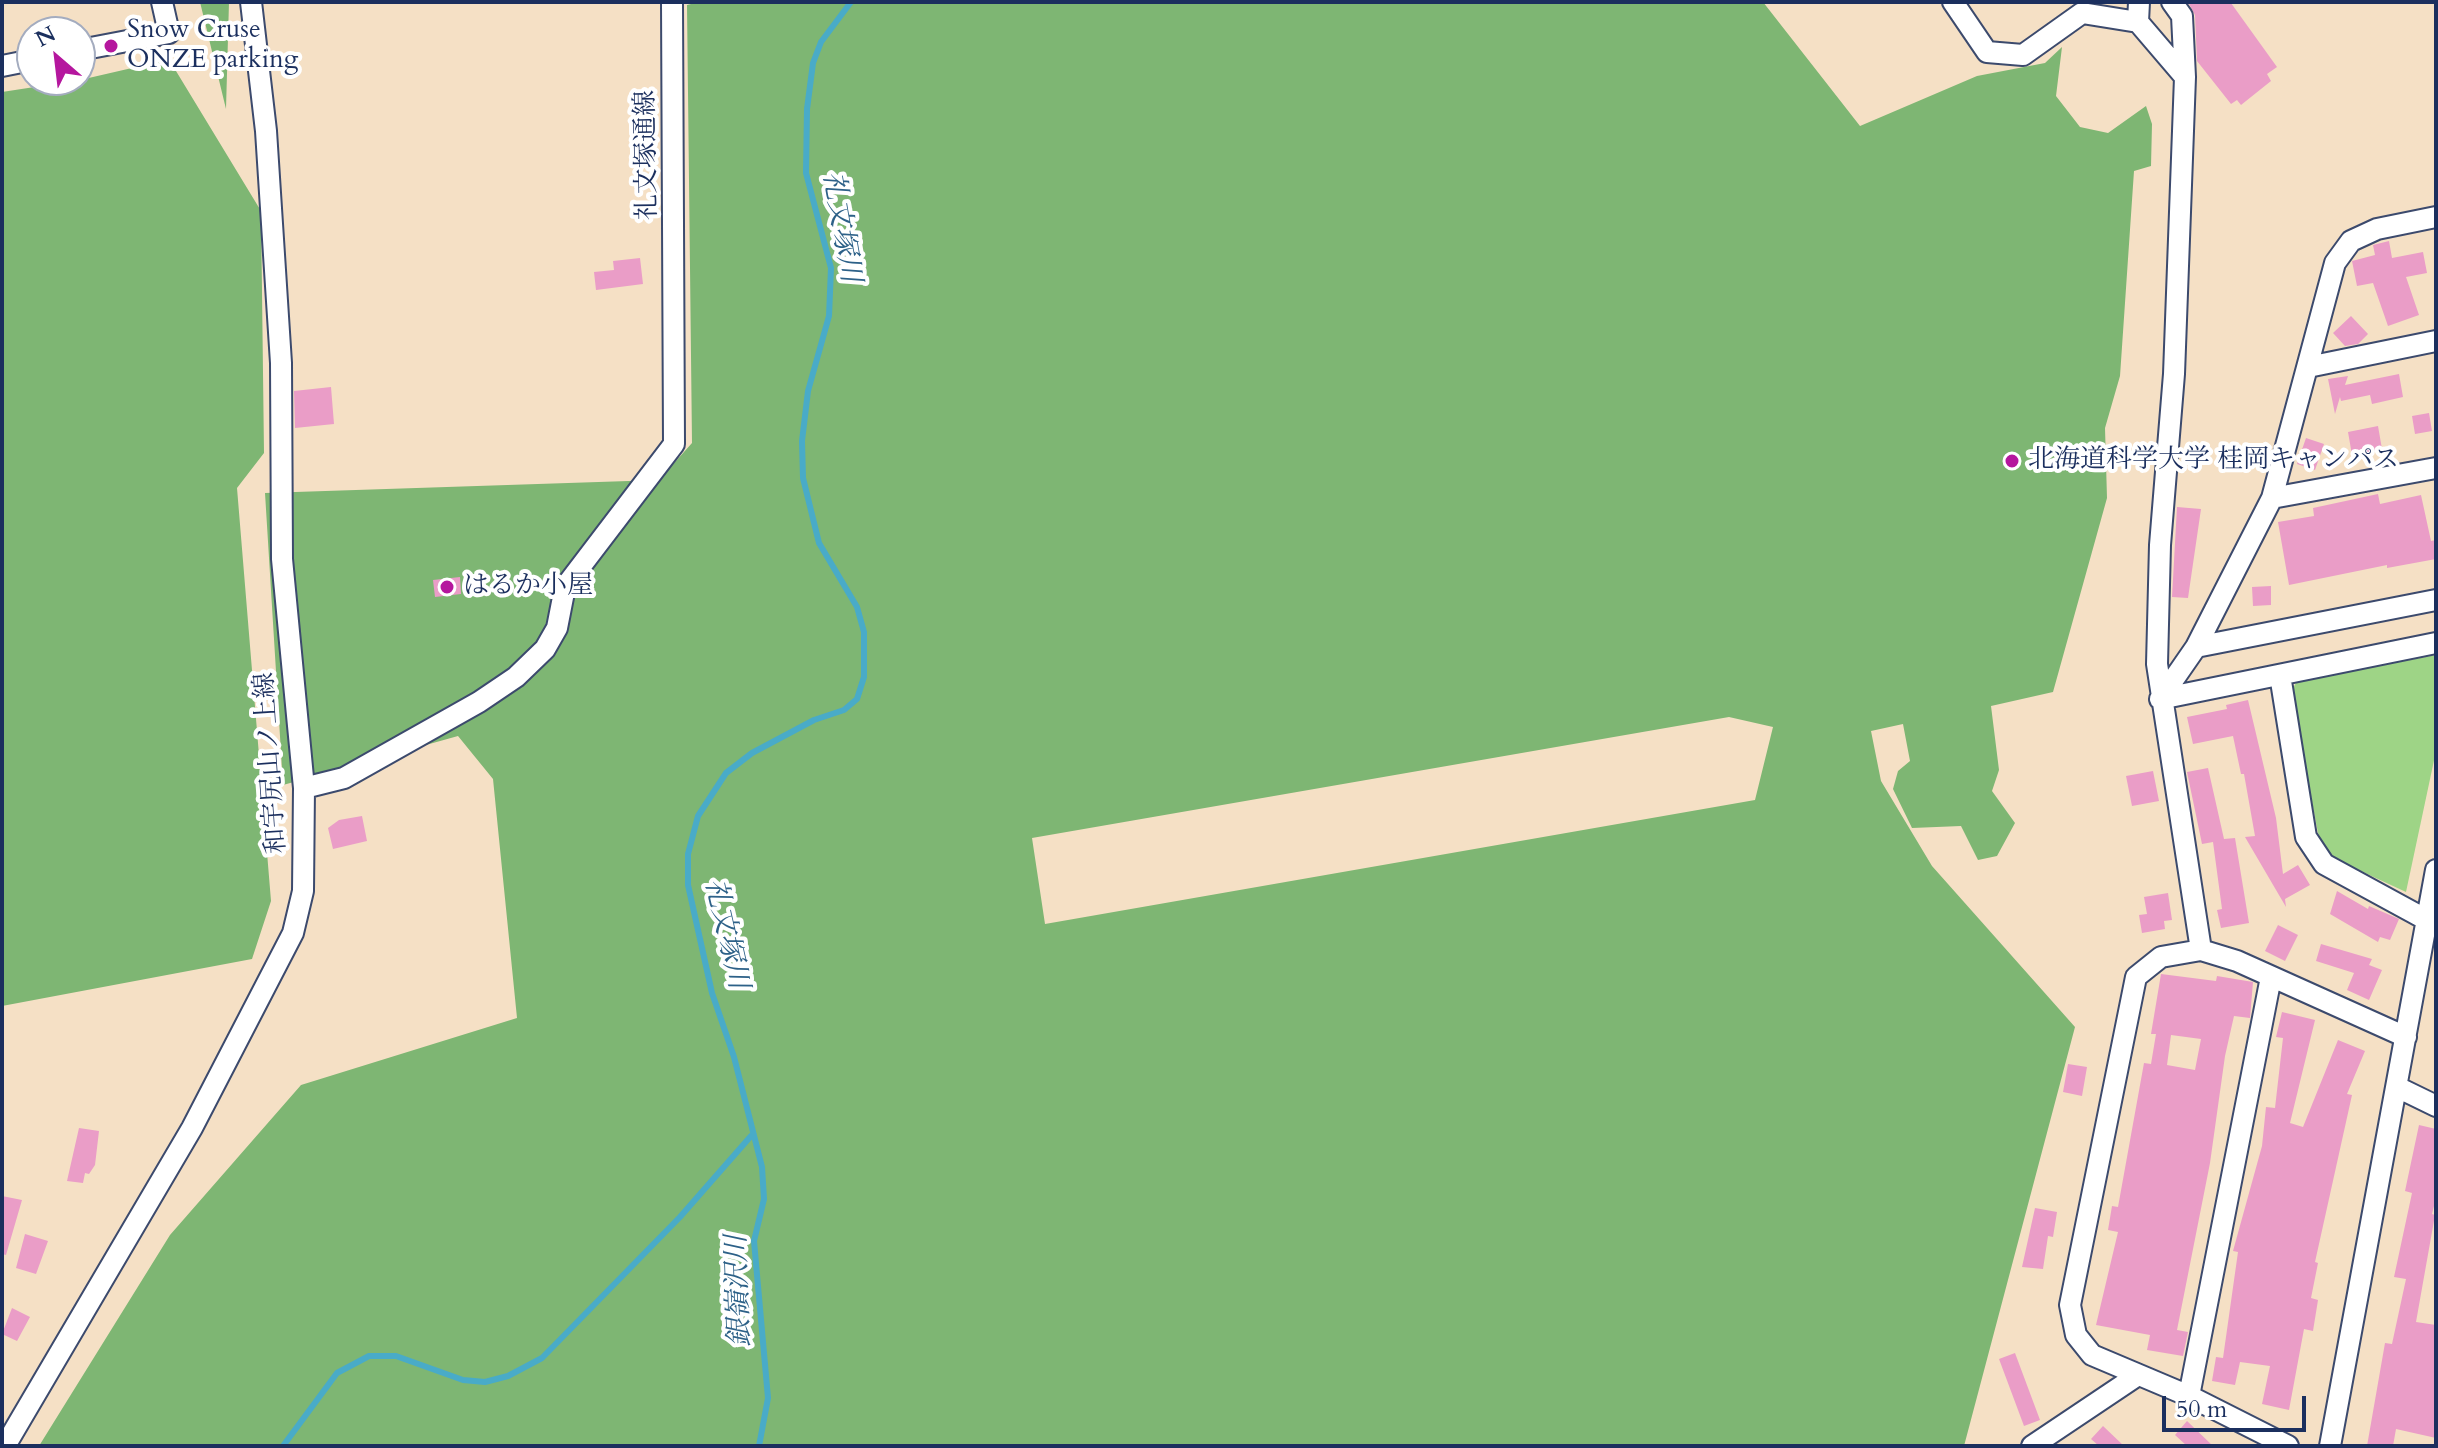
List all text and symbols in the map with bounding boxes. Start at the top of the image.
place label: Snow Cruse ONZE parking [127,15,298,76]
north arrow [16,16,96,96]
text: N [30,19,61,54]
marker: Snow Cruse ONZE parking [102,37,120,55]
street label: 礼文塚通線 [631,90,665,220]
water label: 礼文塚川 [814,169,866,285]
place label: 北海道科学大学 桂岡キャンパス [2028,445,2399,477]
marker: 北海道科学大学 桂岡キャンパス [2003,452,2021,470]
place label: はるか小屋 [463,571,593,603]
marker: はるか小屋 [438,578,456,596]
street label: 和宇尻山ノ上線 [250,671,294,855]
water label: 礼文塚川 [696,876,754,992]
water label: 銀嶺沢川 [721,1234,759,1348]
scale bar [2166,1380,2310,1430]
text: 50 m [2176,1393,2227,1426]

